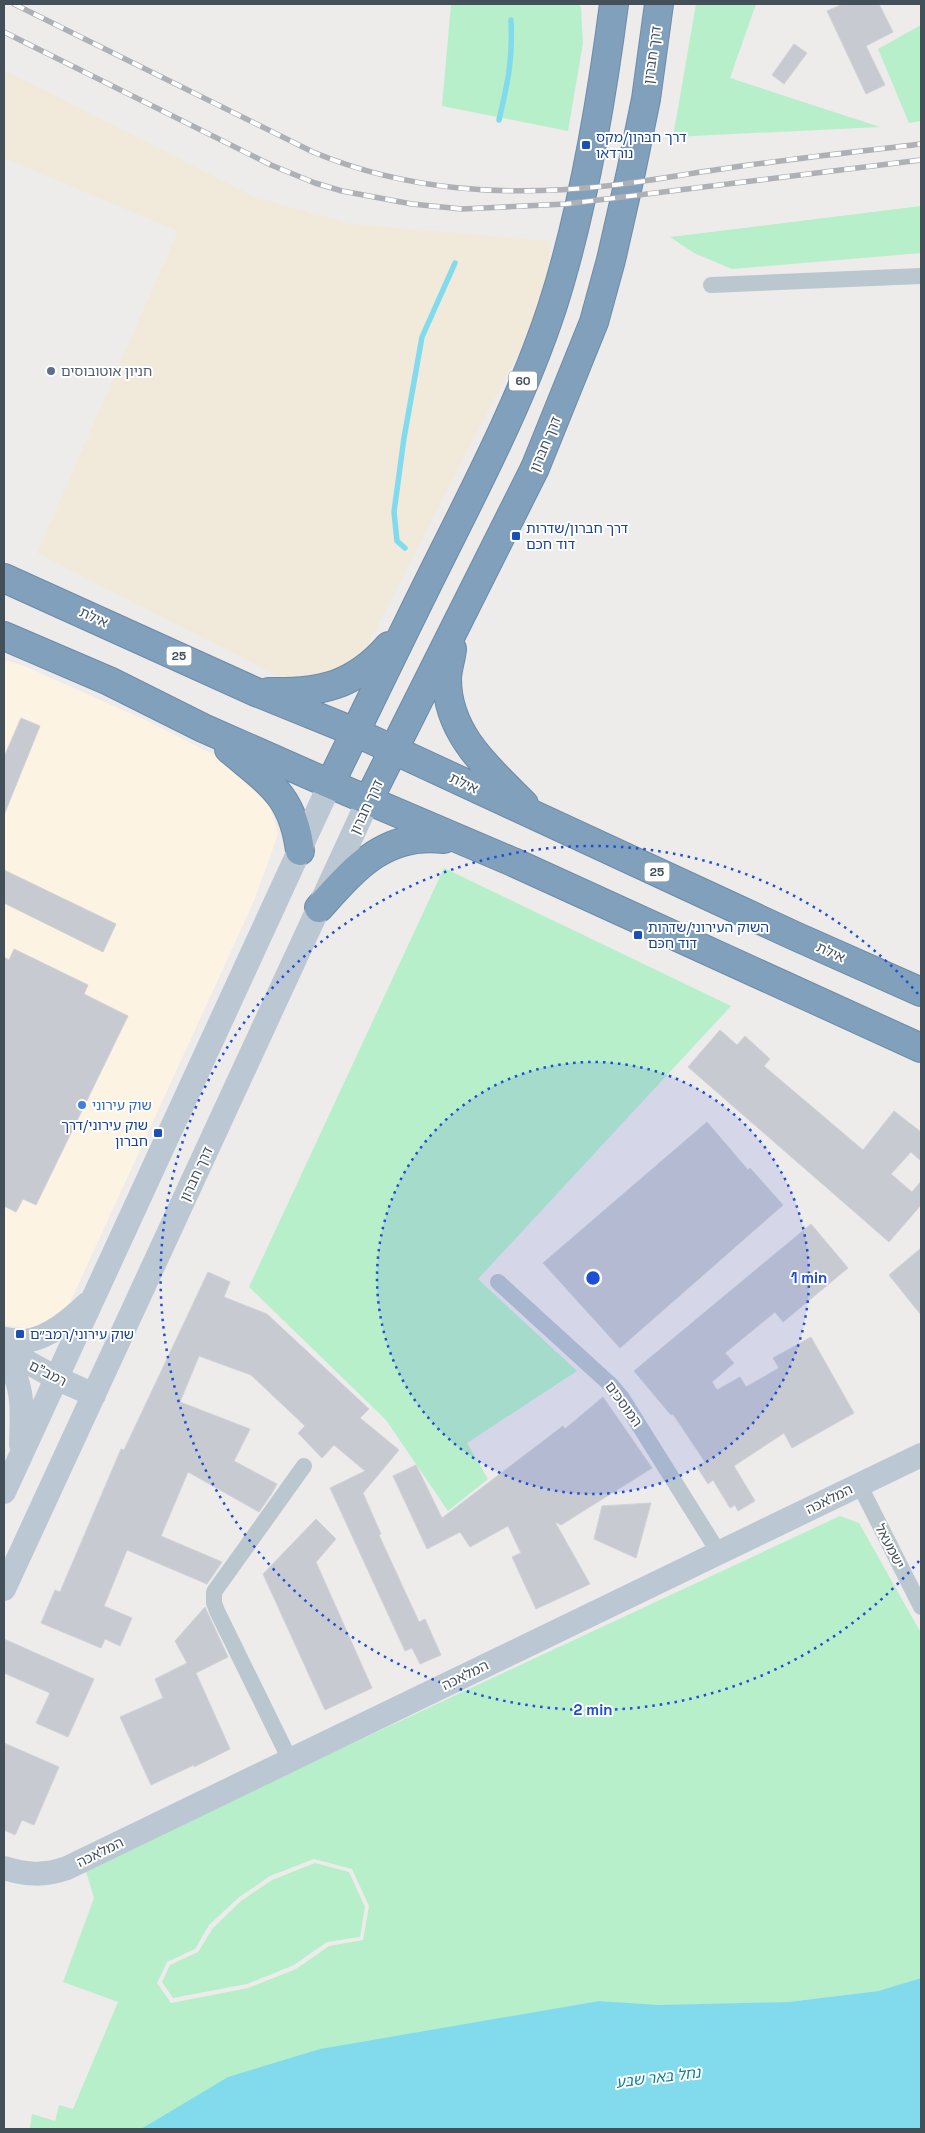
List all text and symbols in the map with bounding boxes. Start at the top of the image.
street label: דרך חברון [639,24,665,85]
place label: דרך חברון/מקס נורדאו [596,128,687,162]
marker: דרך חברון/מקס נורדאו [580,139,592,151]
place label: חניון אוטובוסים [61,362,152,380]
marker: חניון אוטובוסים [45,365,57,377]
road number: 60 [509,372,537,391]
street label: דרך חברון [525,413,565,474]
place label: דרך חברון/שדרות דוד חכם [526,519,629,553]
marker: דרך חברון/שדרות דוד חכם [510,530,522,542]
street label: אילת [77,603,111,631]
road number: 25 [166,646,192,666]
street label: אילת [447,769,481,797]
street label: דרך חברון [345,776,387,837]
road number: 25 [644,862,670,882]
place label: השוק העירוני/שדרות דוד חכם [648,918,769,952]
marker: השוק העירוני/שדרות דוד חכם [632,929,644,941]
street label: אילת [814,938,848,966]
place label: שוק עירוני [92,1096,152,1114]
marker: שוק עירוני [76,1099,88,1111]
place label: שוק עירוני/דרך חברון [61,1116,148,1150]
marker: שוק עירוני/דרך חברון [152,1127,164,1139]
street label: דרך חברון [175,1143,217,1204]
text: 1 min [791,1268,827,1287]
centre of rings [584,1269,602,1287]
place label: שוק עירוני/רמב״ם [30,1325,134,1343]
marker: שוק עירוני/רמב״ם [14,1328,26,1340]
street label: רמב"ם [26,1356,70,1390]
street label: המוסכים [602,1378,646,1430]
street label: המלאכה [803,1480,855,1518]
street label: ישמעאל [871,1521,909,1571]
street label: המלאכה [439,1656,491,1694]
text: 2 min [574,1700,612,1719]
street label: המלאכה [74,1833,126,1871]
water label: נחל באר שבע [615,2062,703,2092]

